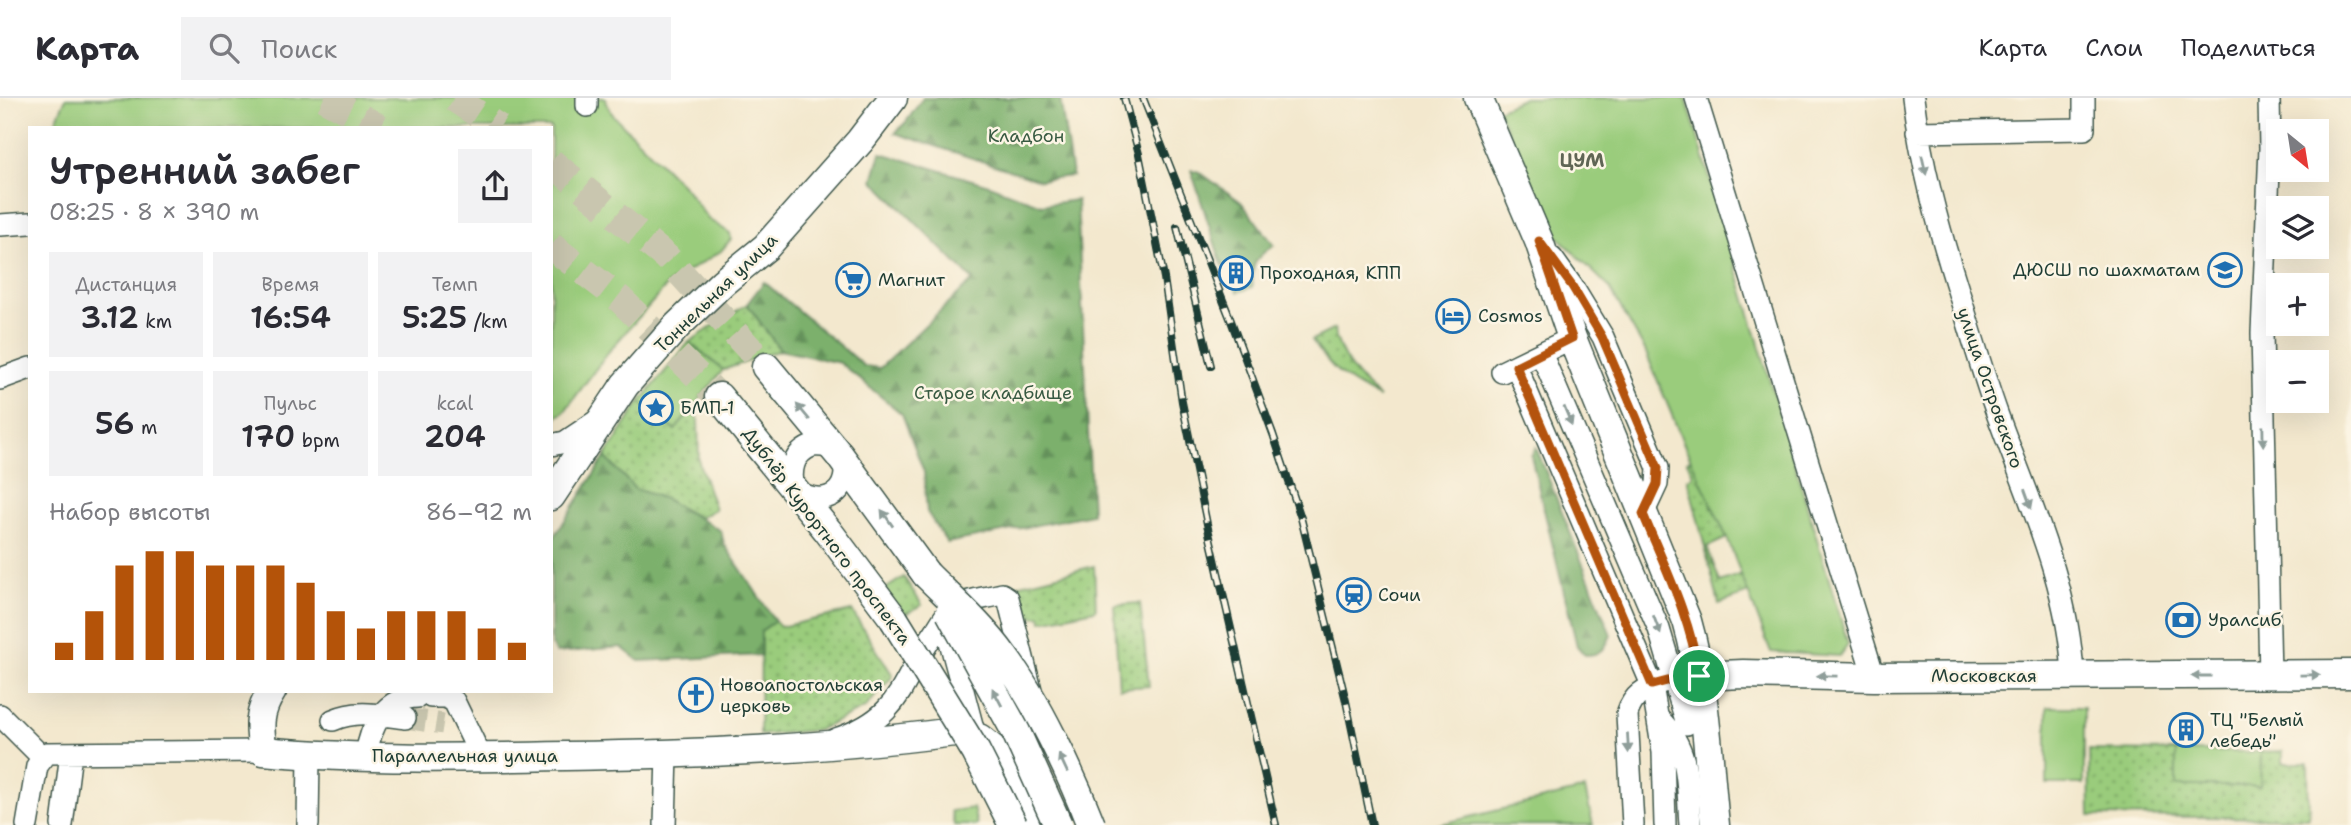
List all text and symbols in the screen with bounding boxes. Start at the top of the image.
search box [181,17,671,80]
text: Карта [35,26,139,71]
icon: search [205,29,243,67]
text: Поиск [261,31,337,66]
text: Карта [1979,32,2047,64]
text: Слои [2085,32,2143,64]
text: Поделиться [2181,32,2316,64]
north arrow [2266,119,2329,182]
map controls [2266,119,2329,413]
park label: Кладбон [988,124,1064,148]
text: Утренний забег [49,145,360,196]
district label: ЦУМ [1559,148,1605,173]
button: share [458,149,532,223]
one-way arrow [1918,154,1929,176]
button: layers [2266,196,2329,259]
text: 08:25 · 8 × 390 m [49,197,259,227]
street label: Тоннельная улица [649,228,783,358]
school or university icon: ДЮСШ по шахматам [2206,251,2244,289]
building icon: Проходная, КПП [1217,254,1255,292]
place label: ДЮСШ по шахматам [2013,258,2200,282]
supermarket icon: Магнит [834,261,872,299]
place label: Проходная, КПП [1260,261,1401,285]
place label: Магнит [878,268,946,292]
text: Дистанция [75,272,177,297]
text: Время [262,272,319,297]
text: Темп [432,272,478,297]
button: + [2266,273,2329,336]
text: 3.12 [80,297,139,338]
text: 16:54 [250,297,331,338]
text: 5:25 [402,297,467,338]
hotel icon: Cosmos [1434,297,1472,335]
place label: Cosmos [1478,304,1543,328]
street label: улица Островского [1951,304,2029,472]
text: km [139,309,172,334]
text: /km [467,309,508,334]
button: − [2266,350,2329,413]
park label: Старое кладбище [914,381,1072,405]
place icon: БМП-1 [637,389,675,427]
text: Пульс [264,391,317,416]
text: kcal [436,391,473,416]
place label: БМП-1 [680,396,735,420]
text: 56 [95,403,134,444]
one-way arrow [796,403,811,420]
one-way arrow [1563,406,1574,427]
text: m [134,415,157,440]
text: 170 [241,416,295,457]
text: 204 [424,416,486,457]
street label: Дублёр Курортного проспекта [737,422,917,650]
one-way arrow [2258,425,2269,447]
text: bpm [295,428,340,453]
one-way arrow [2023,488,2034,509]
text: Набор высоты [49,497,210,527]
text: 86–92 m [426,497,532,527]
one-way arrow [880,509,894,527]
station icon: Сочи [1335,576,1373,614]
place label: Сочи [1378,583,1421,607]
bank icon: Уралсиб [2164,601,2202,639]
place label: Уралсиб [2208,608,2282,632]
one-way arrow [1652,615,1663,636]
pin [1669,646,1729,706]
icon: arrive [1680,657,1718,695]
street label: Московская [1931,664,2037,688]
one-way arrow [2300,669,2322,681]
one-way arrow [1816,670,1838,682]
one-way arrow [2190,670,2212,682]
place label: Новоапостольская церковь [720,673,883,718]
church icon: Новоапостольская церковь [677,676,715,714]
one-way arrow [991,687,1003,707]
place label: ТЦ "Белый лебедь" [2210,708,2304,753]
building icon: ТЦ "Белый лебедь" [2167,711,2205,749]
one-way arrow [1623,732,1634,754]
street label: Параллельная улица [372,744,558,768]
one-way arrow [1057,753,1069,773]

